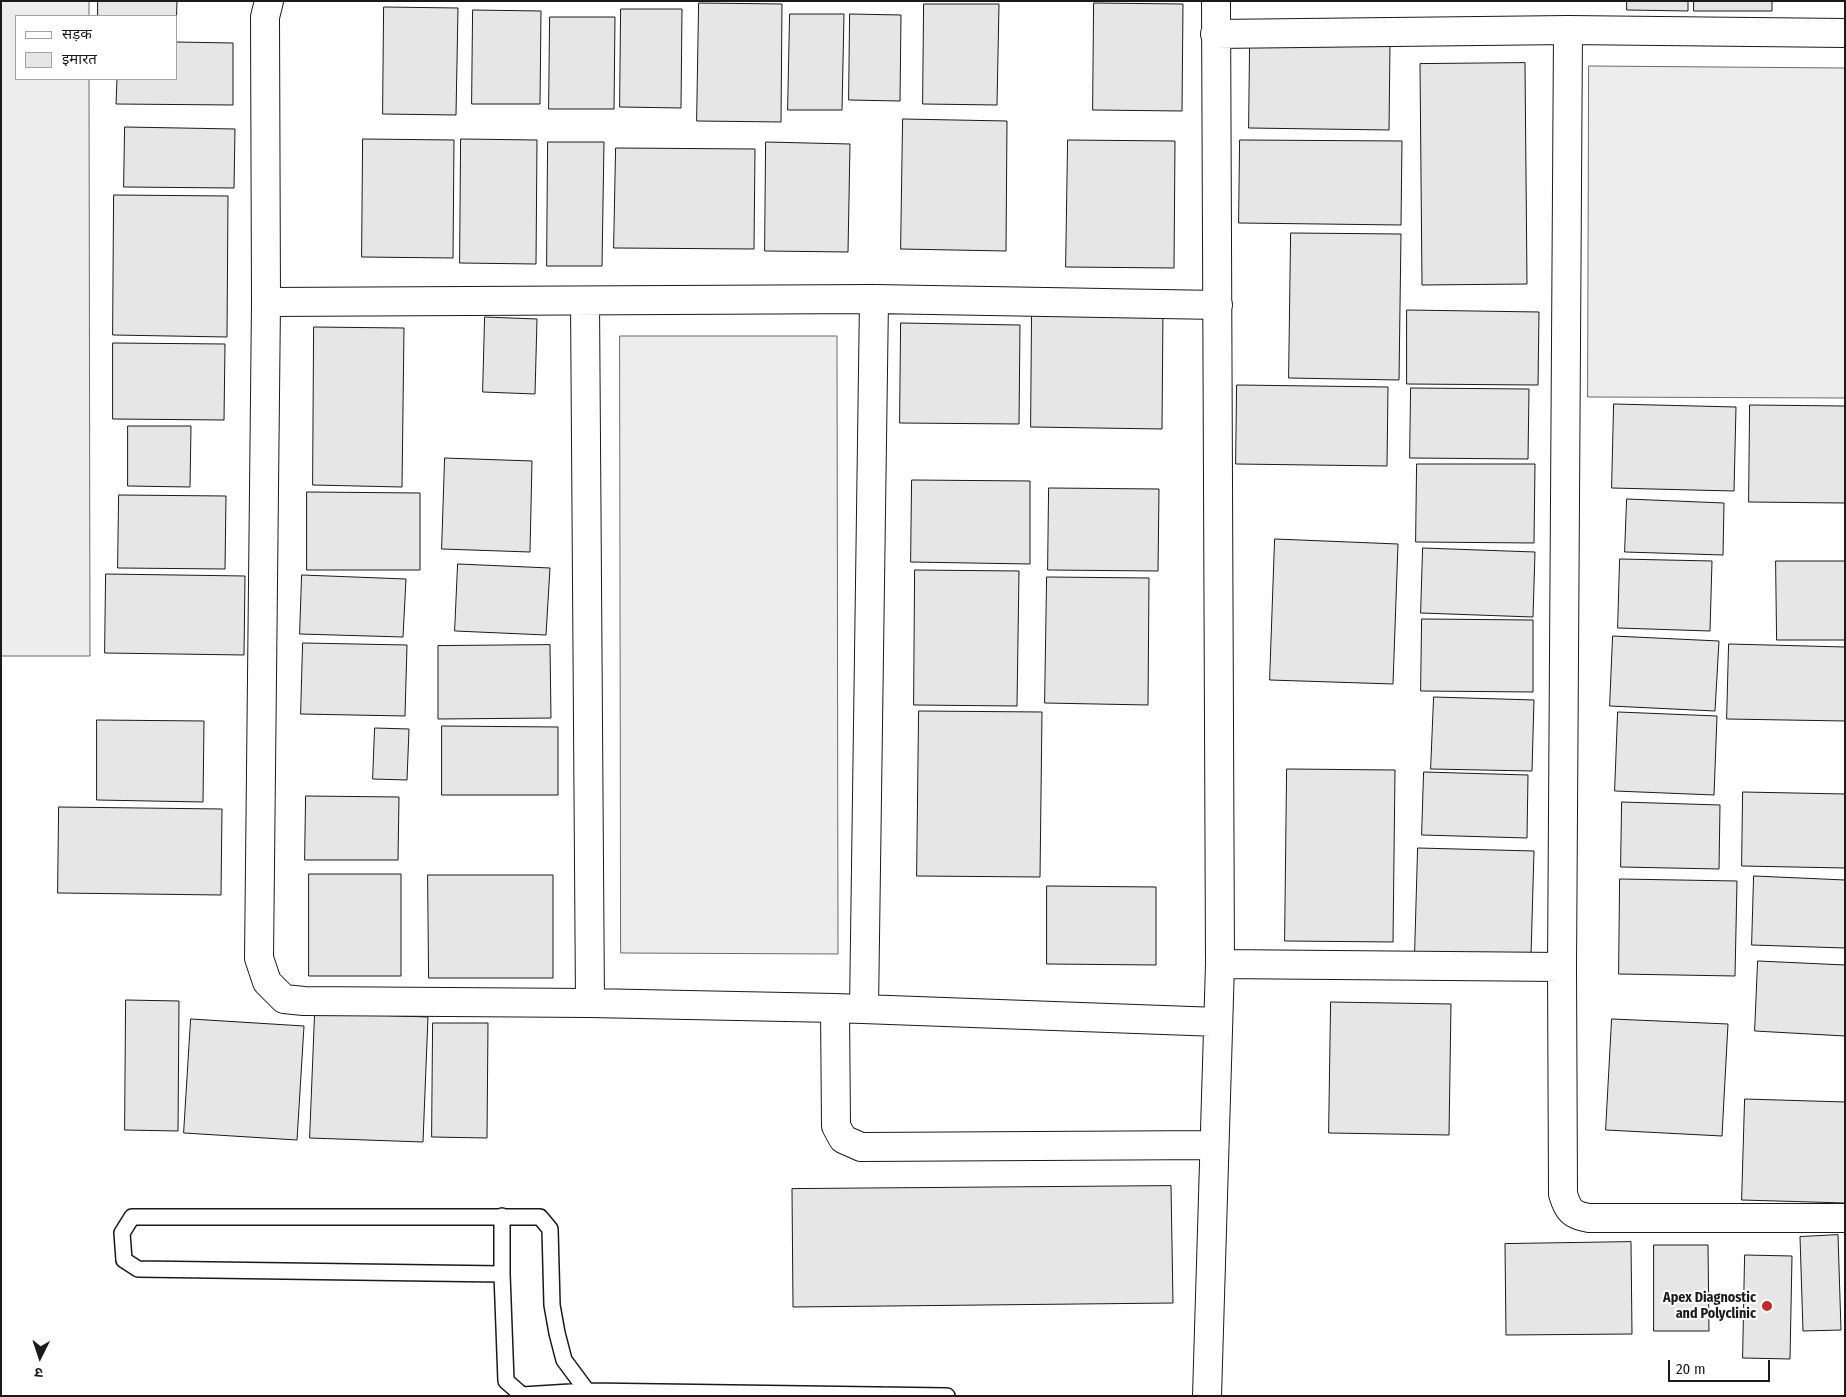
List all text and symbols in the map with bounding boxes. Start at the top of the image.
legend [15,15,178,80]
text: सड़क [62,25,92,43]
text: इमारत [62,50,97,68]
place label: Apex Diagnostic and Polyclinic [1663,1290,1756,1322]
marker: Apex Diagnostic and Polyclinic [1760,1299,1774,1313]
north arrow [15,1332,65,1382]
scale bar [1671,1350,1774,1382]
text: 20 m [1676,1360,1706,1378]
text: उ [34,1364,44,1381]

